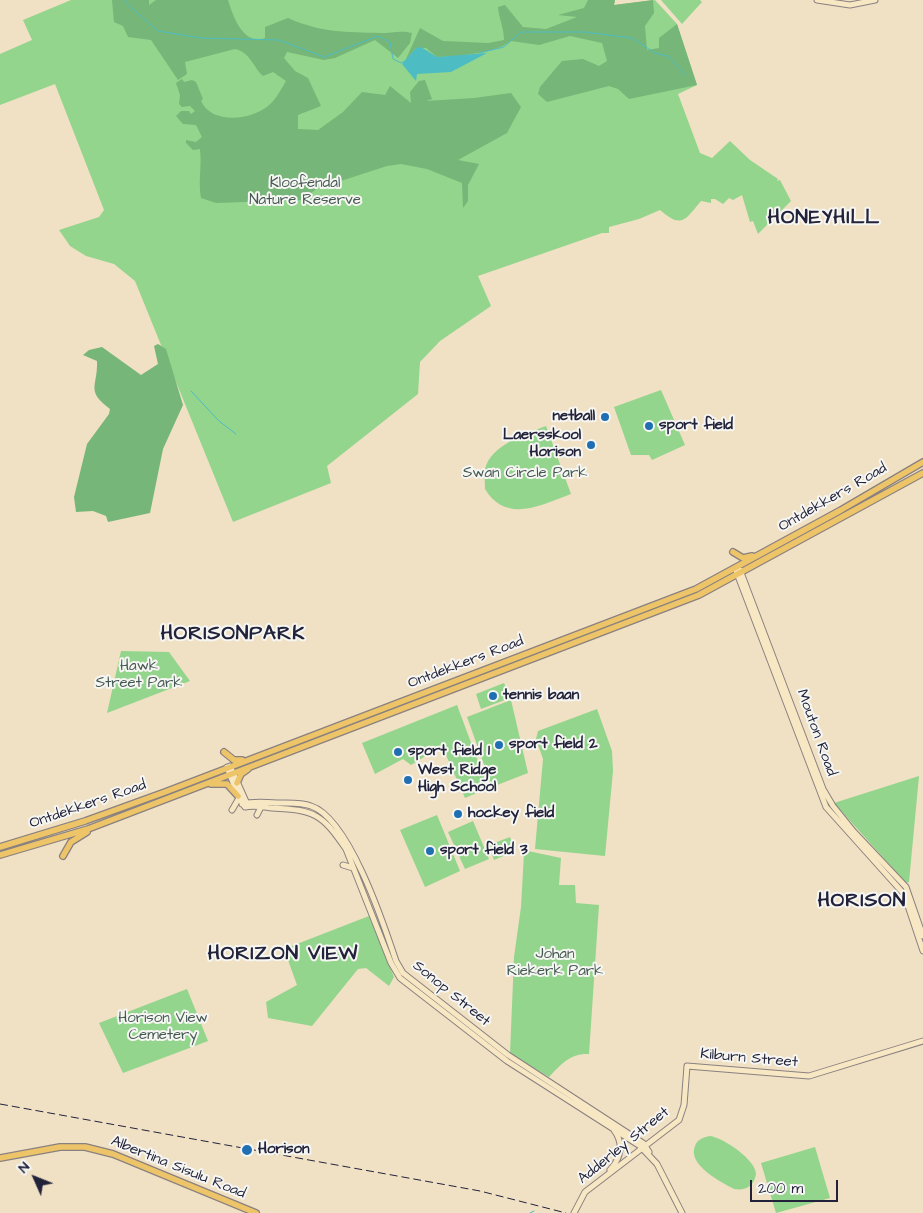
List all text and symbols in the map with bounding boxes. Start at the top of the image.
park label: Kloofendal Nature Reserve [249,175,361,210]
district label: HONEYHILL [767,207,881,231]
place label: netball [553,408,595,426]
marker: netball [599,411,611,423]
place label: sport field [659,417,733,435]
marker: sport field [643,420,655,432]
place label: Laersskool Horison [503,427,581,462]
marker: Laersskool Horison [585,439,597,451]
street label: Ontdekkers Road [776,460,890,536]
park label: Swan Circle Park [463,465,587,483]
district label: HORISONPARK [159,623,307,647]
street label: Ontdekkers Road [406,633,526,693]
park label: Hawk Street Park [96,658,182,693]
place label: tennis baan [503,687,579,705]
street label: Mouton Road [792,687,840,779]
marker: tennis baan [487,690,499,702]
place label: sport field 2 [509,736,598,754]
marker: sport field 2 [493,739,505,751]
place label: sport field 1 [408,743,490,761]
marker: sport field 1 [392,746,404,758]
place label: West Ridge High School [418,762,496,797]
marker: West Ridge High School [402,774,414,786]
street label: Ontdekkers Road [27,777,149,833]
place label: hockey field [468,805,554,823]
marker: hockey field [452,808,464,820]
place label: sport field 3 [440,842,528,860]
marker: sport field 3 [424,845,436,857]
district label: HORISON [817,890,907,914]
district label: HORIZON VIEW [206,943,360,967]
park label: Johan Riekerk Park [507,946,603,981]
street label: Sonop Street [409,957,493,1031]
park label: Horison View Cemetery [118,1010,208,1045]
street label: Kilburn Street [699,1046,799,1072]
street label: Adderley Street [575,1104,673,1188]
street label: Albertina Sisulu Road [108,1133,248,1203]
place label: Horison [258,1141,310,1159]
marker: Horison [240,1143,254,1157]
north arrow [10,1153,60,1203]
text: N [14,1157,34,1178]
scale bar [753,1170,840,1202]
text: 200 m [758,1178,803,1199]

